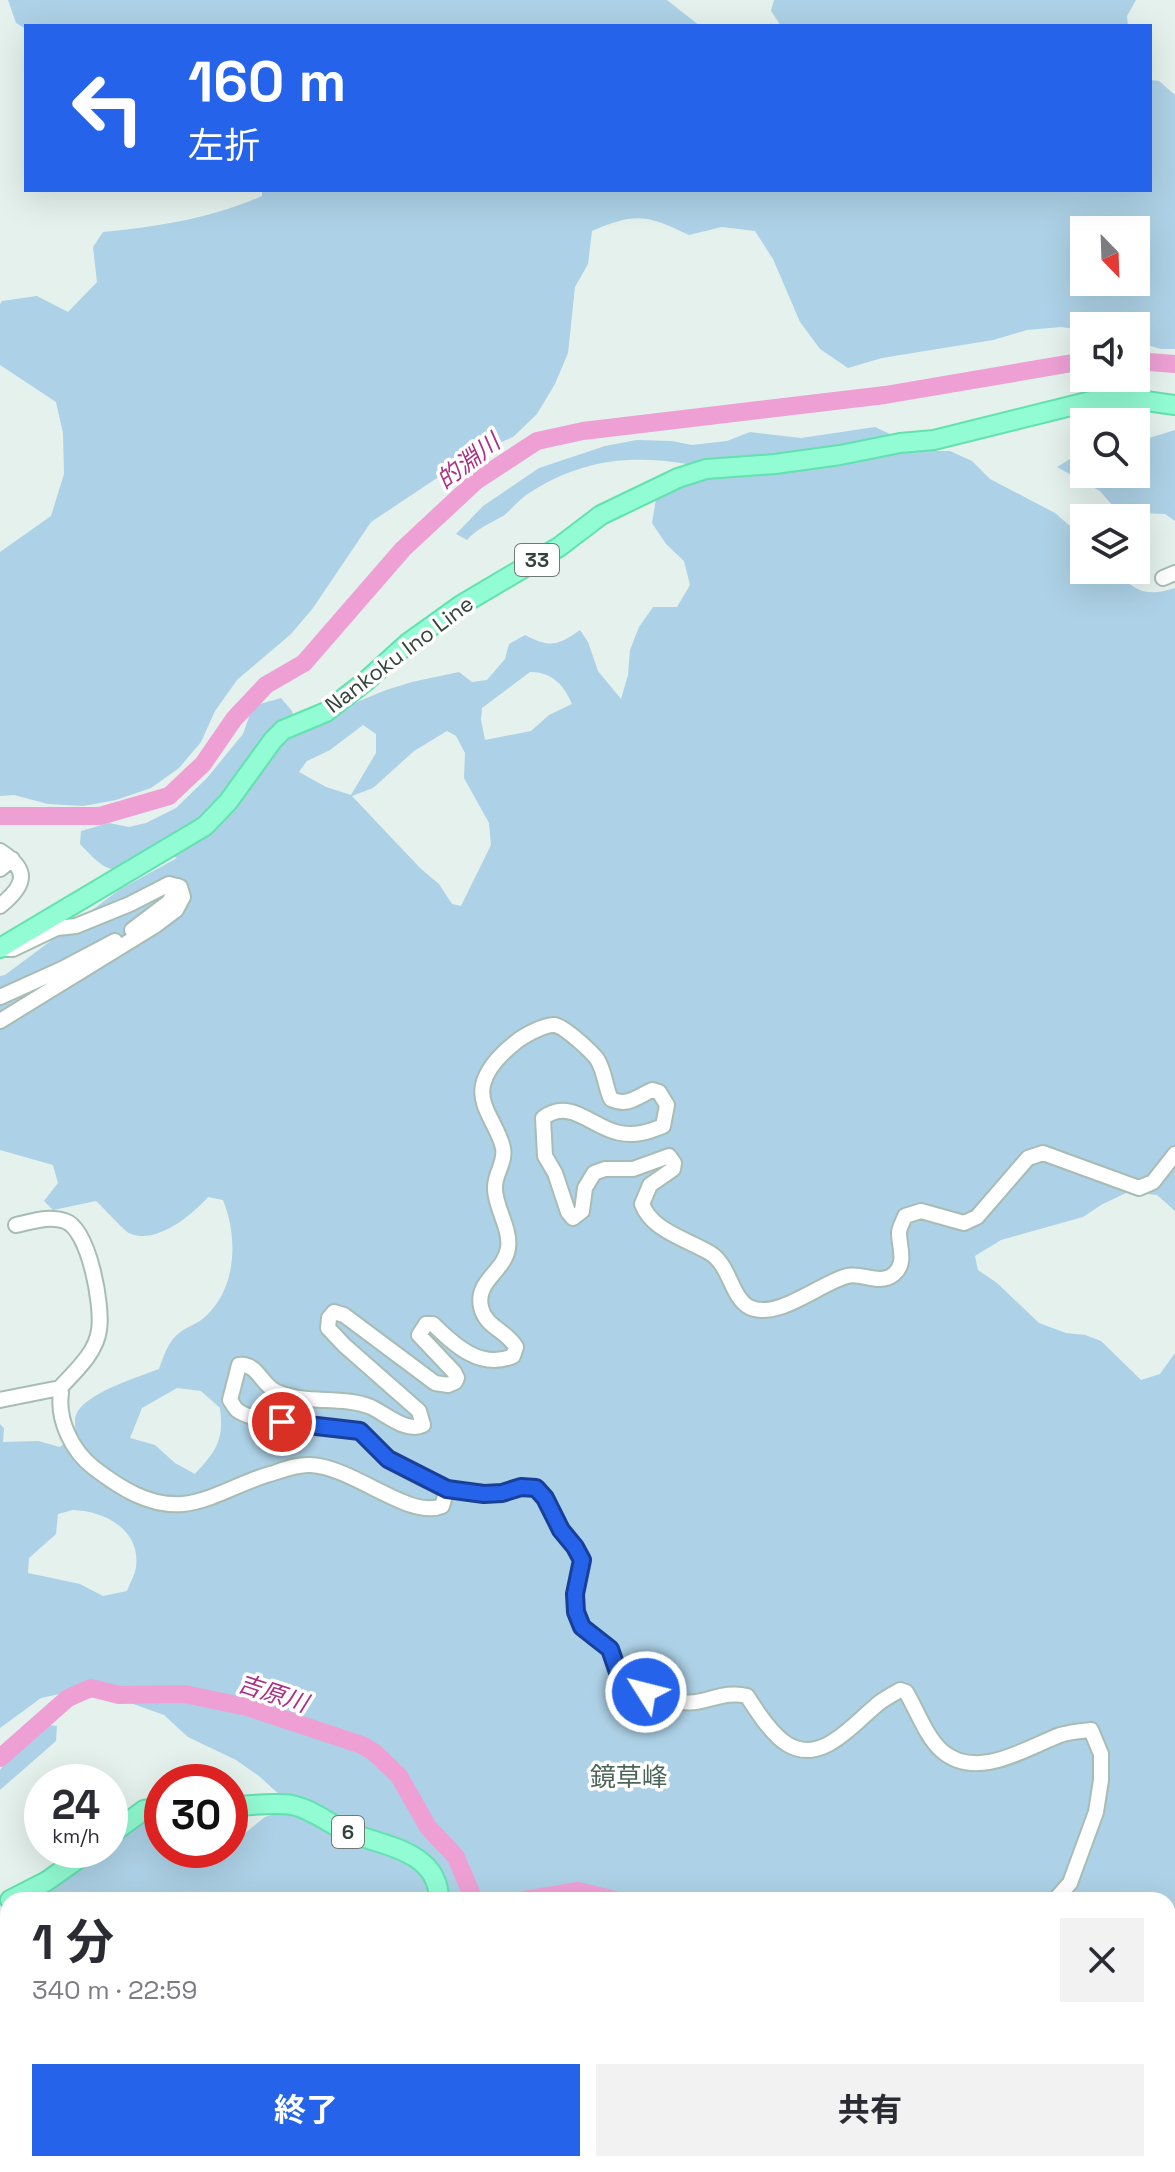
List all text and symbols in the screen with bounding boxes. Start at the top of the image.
text: 160 m [188,46,346,117]
icon: left [56,56,160,160]
text: 左折 [188,123,260,169]
north arrow [1070,216,1150,296]
map controls [1070,216,1150,584]
button: sound [1070,312,1150,392]
button: search [1070,408,1150,488]
water label: 的淵川 [430,425,508,495]
button: layers [1070,504,1150,584]
road number: 33 [515,544,559,576]
street label: Nankoku Ino Line [319,589,479,719]
pin [248,1388,316,1456]
icon: arrive [260,1400,304,1444]
position arrow [604,1650,688,1734]
water label: 吉原川 [234,1667,315,1720]
district label: 鏡草峰 [590,1760,668,1794]
speed limit sign: 30 [144,1764,248,1868]
text: 24 [52,1780,100,1831]
road number: 6 [332,1816,364,1848]
text: km/h [52,1823,100,1849]
text: 1 分 [32,1912,114,1973]
button: close [1060,1918,1144,2002]
text: 340 m · 22:59 [32,1973,197,2007]
button: 終了 [32,2064,580,2156]
button: 共有 [596,2064,1144,2156]

